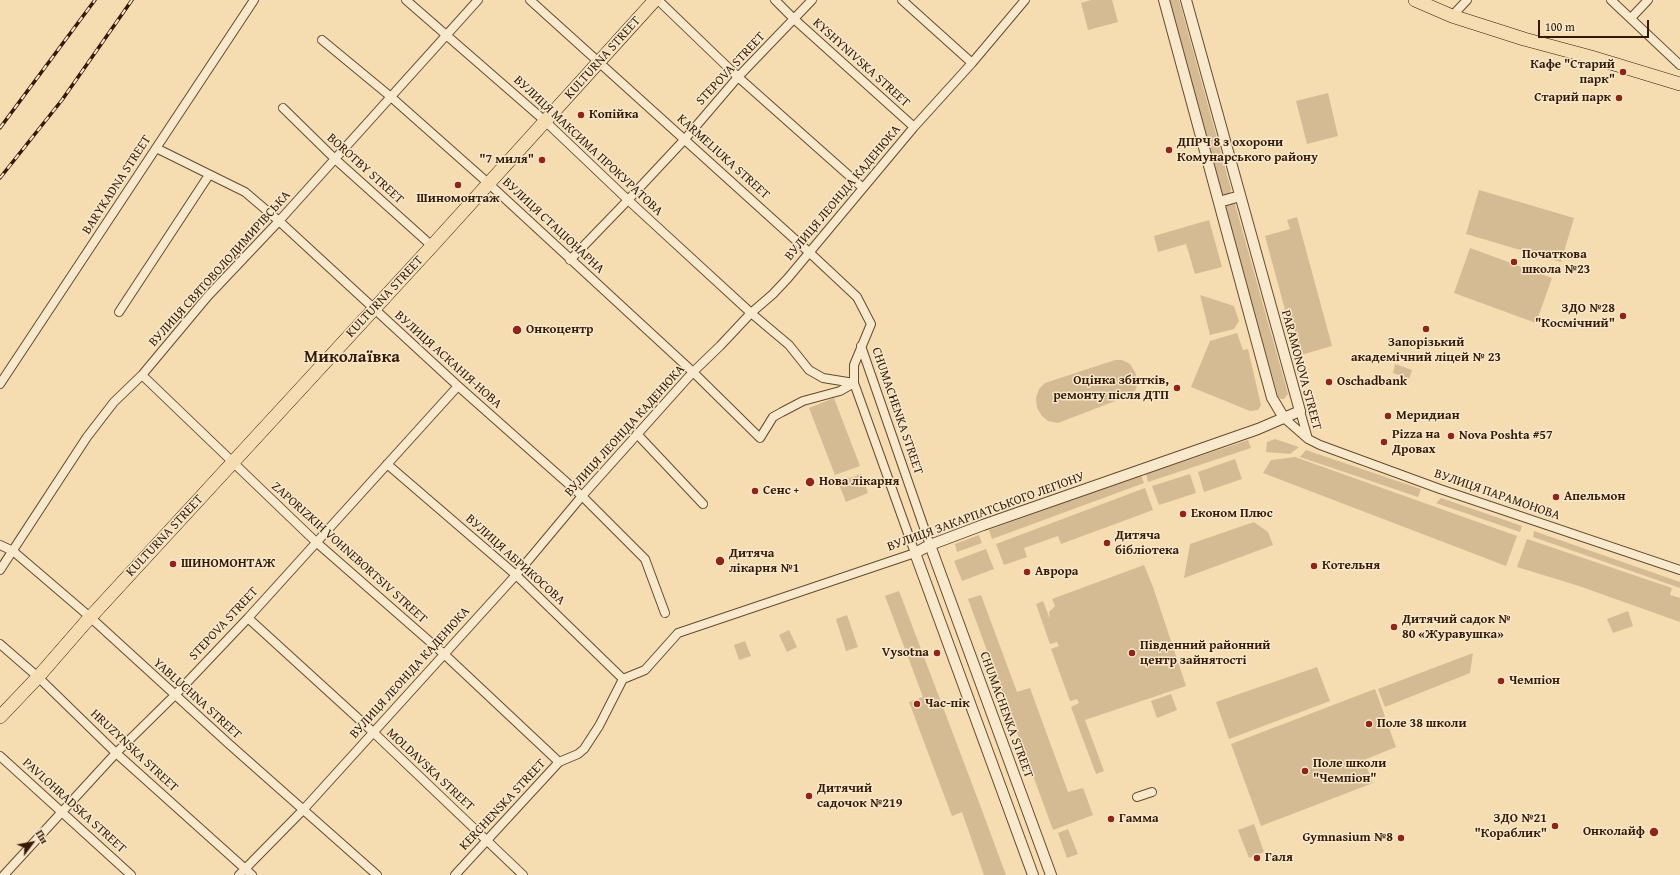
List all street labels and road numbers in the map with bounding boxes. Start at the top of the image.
street label: KULTURNA STREET [562,13,644,103]
street label: KYSHYNIVSKA STREET [809,15,913,111]
street label: STEPOVA STREET [693,29,769,109]
street label: ВУЛИЦЯ МАКСИМА ПРОКУРАТОВА [510,73,666,219]
street label: KARMELIUKA STREET [673,111,773,203]
street label: ВУЛИЦЯ ЛЕОНІДА КАДЕНЮКА [782,122,904,264]
street label: BOROTBY STREET [324,131,406,207]
street label: BARYKADNA STREET [79,133,155,237]
street label: ВУЛИЦЯ СТАЦІОНАРНА [499,175,607,277]
street label: ВУЛИЦЯ СВЯТОВОЛОДИМИРІВСЬКА [146,188,294,350]
street label: KULTURNA STREET [343,253,427,341]
street label: ВУЛИЦЯ АСКАНІЯ-НОВА [391,308,505,412]
street label: PARAMONOVA STREET [1277,308,1325,432]
street label: CHUMACHENKA STREET [868,345,926,477]
street label: ВУЛИЦЯ ЛЕОНІДА КАДЕНЮКА [562,362,688,500]
street label: ВУЛИЦЯ ПАРАМОНОВА [1432,466,1562,524]
street label: ВУЛИЦЯ ЗАКАРПАТСЬКОГО ЛЕГІОНУ [885,469,1087,555]
street label: ZAPORIZKIH VOHNEBORTSIV STREET [268,479,430,627]
street label: KULTURNA STREET [123,492,207,580]
street label: ВУЛИЦЯ АБРИКОСОВА [462,511,568,609]
street label: STEPOVA STREET [186,584,262,664]
street label: ВУЛИЦЯ ЛЕОНІДА КАДЕНЮКА [347,604,473,742]
street label: CHUMACHENKA STREET [976,650,1036,780]
street label: YABLUCHNA STREET [150,655,244,743]
street label: HRUZYNSKA STREET [87,706,181,796]
street label: MOLDAVSKA STREET [383,725,477,815]
street label: PAVLOHRADSKA STREET [19,755,129,857]
street label: KERCHENSKA STREET [457,756,549,854]

